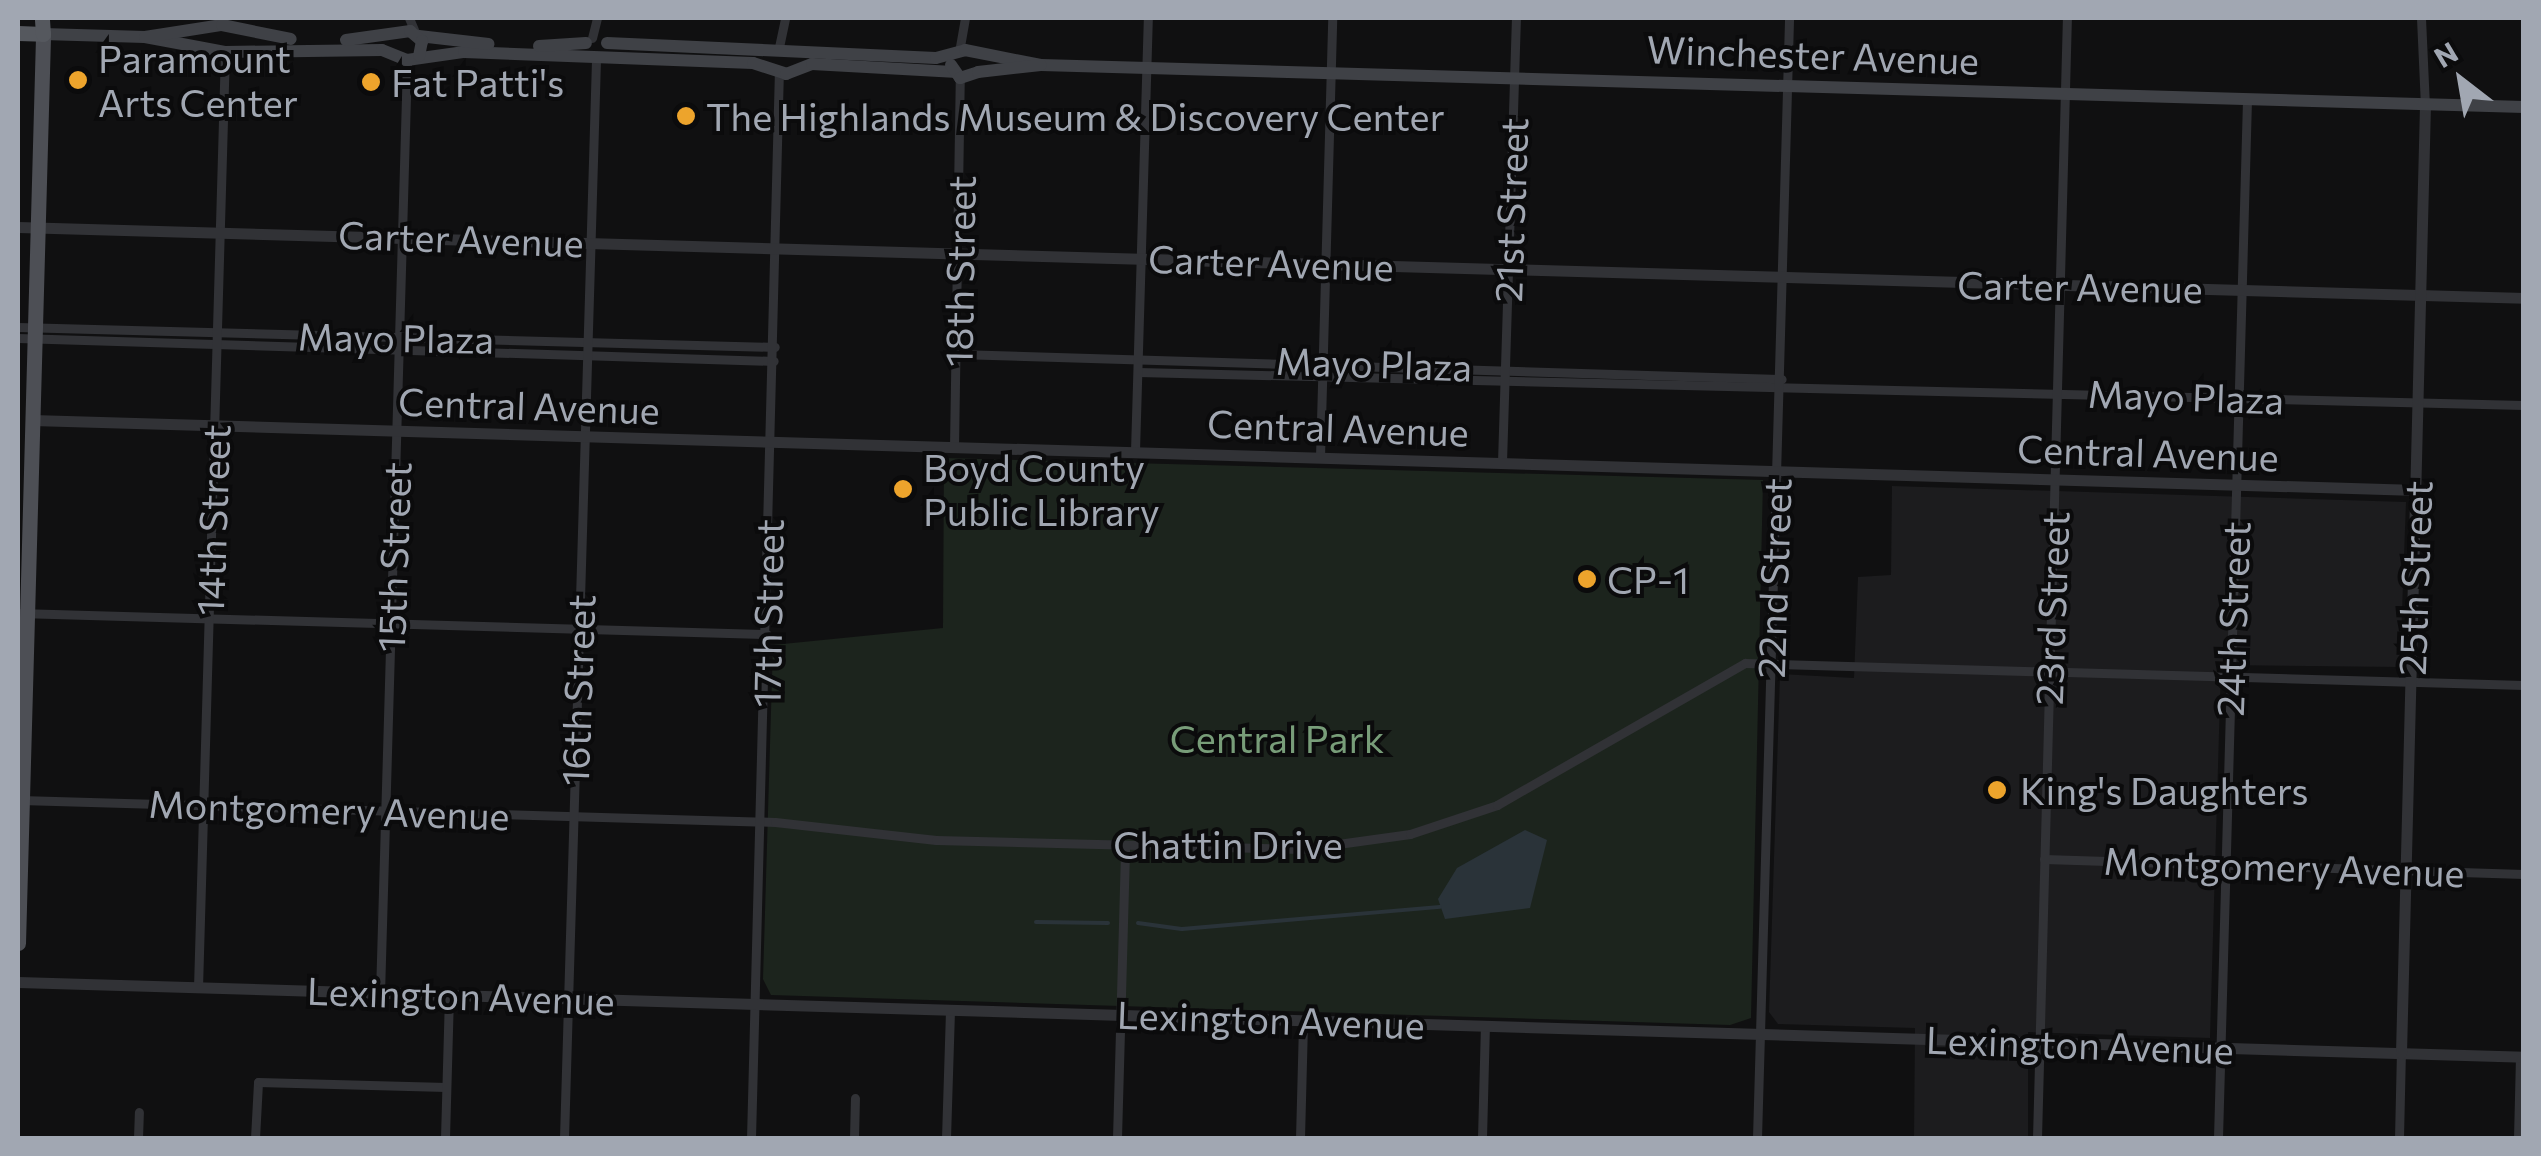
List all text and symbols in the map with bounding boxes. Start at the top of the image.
street label: Winchester Avenue [1646,25,1980,83]
north arrow [2411,30,2511,130]
text: N [2428,34,2463,74]
place label: Paramount Arts Center [98,35,298,124]
place label: Fat Patti's [391,59,564,105]
marker: Paramount Arts Center [67,69,89,91]
marker: Fat Patti's [360,71,382,93]
place label: The Highlands Museum & Discovery Center [706,93,1445,139]
marker: The Highlands Museum & Discovery Center [675,105,697,127]
street label: 21st Street [1484,117,1536,303]
street label: 18th Street [935,175,983,367]
street label: Carter Avenue [337,211,585,265]
street label: Carter Avenue [1147,235,1395,289]
street label: Carter Avenue [1957,261,2203,311]
street label: Mayo Plaza [297,312,495,362]
street label: Mayo Plaza [1275,337,1473,389]
street label: Mayo Plaza [2087,370,2285,422]
street label: Central Avenue [397,378,661,432]
street label: Central Avenue [1206,400,1470,454]
street label: 14th Street [186,424,238,616]
street label: Central Avenue [2016,425,2280,479]
place label: Boyd County Public Library [923,444,1160,534]
street label: 15th Street [367,461,419,653]
street label: 22nd Street [1747,477,1799,679]
marker: Boyd County Public Library [892,478,914,500]
street label: 25th Street [2388,480,2440,676]
street label: 23rd Street [2025,510,2077,706]
street label: 17th Street [743,518,791,708]
street label: 24th Street [2206,521,2258,717]
place label: CP-1 [1607,556,1689,602]
marker: CP-1 [1576,568,1598,590]
street label: 16th Street [551,594,603,786]
park label: Central Park [1170,715,1384,761]
place label: King's Daughters [2020,767,2308,813]
marker: King's Daughters [1984,777,2010,803]
street label: Montgomery Avenue [148,780,510,838]
street label: Chattin Drive [1113,821,1343,867]
street label: Montgomery Avenue [2103,837,2465,895]
street label: Lexington Avenue [306,967,616,1023]
street label: Lexington Avenue [1116,991,1426,1047]
street label: Lexington Avenue [1925,1016,2235,1072]

